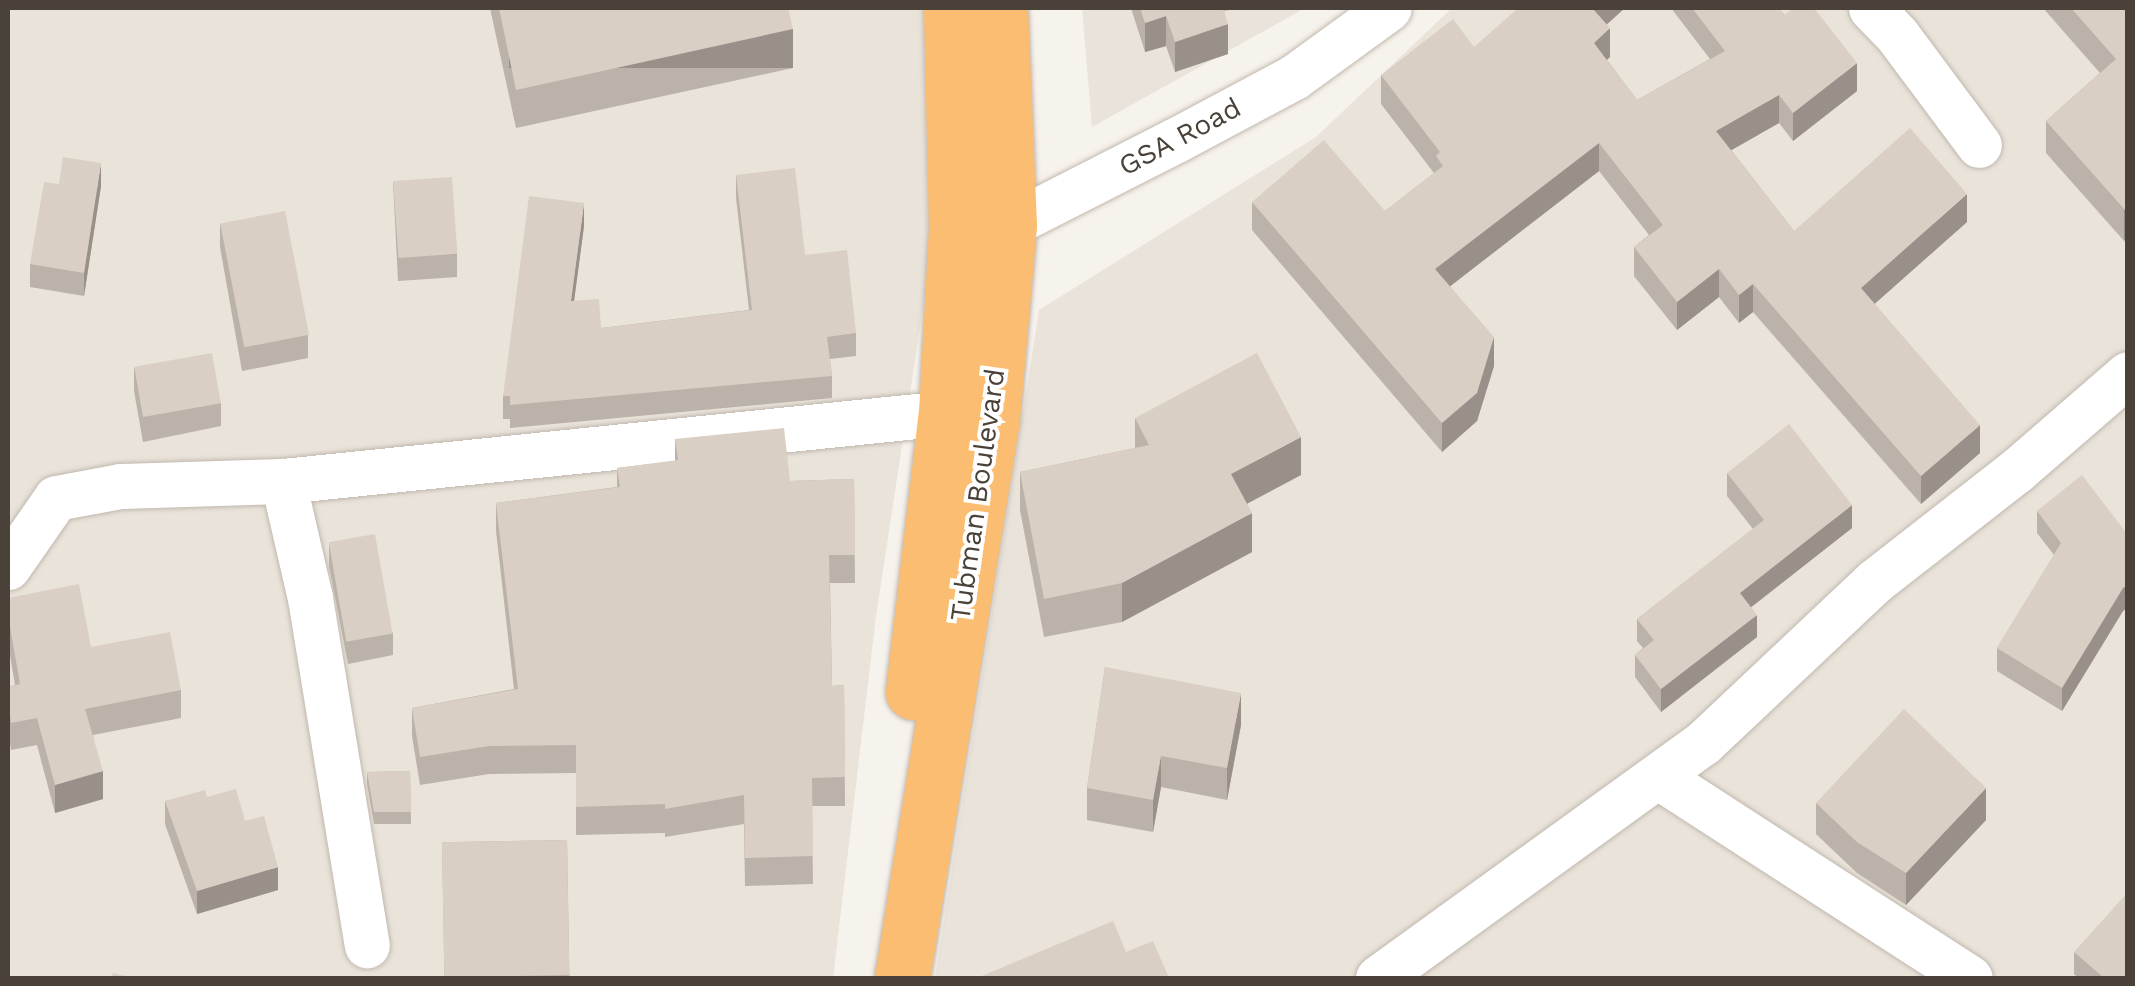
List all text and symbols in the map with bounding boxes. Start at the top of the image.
street label: GSA Road [1113,91,1247,183]
street label: Tubman Boulevard [944,367,1012,623]

